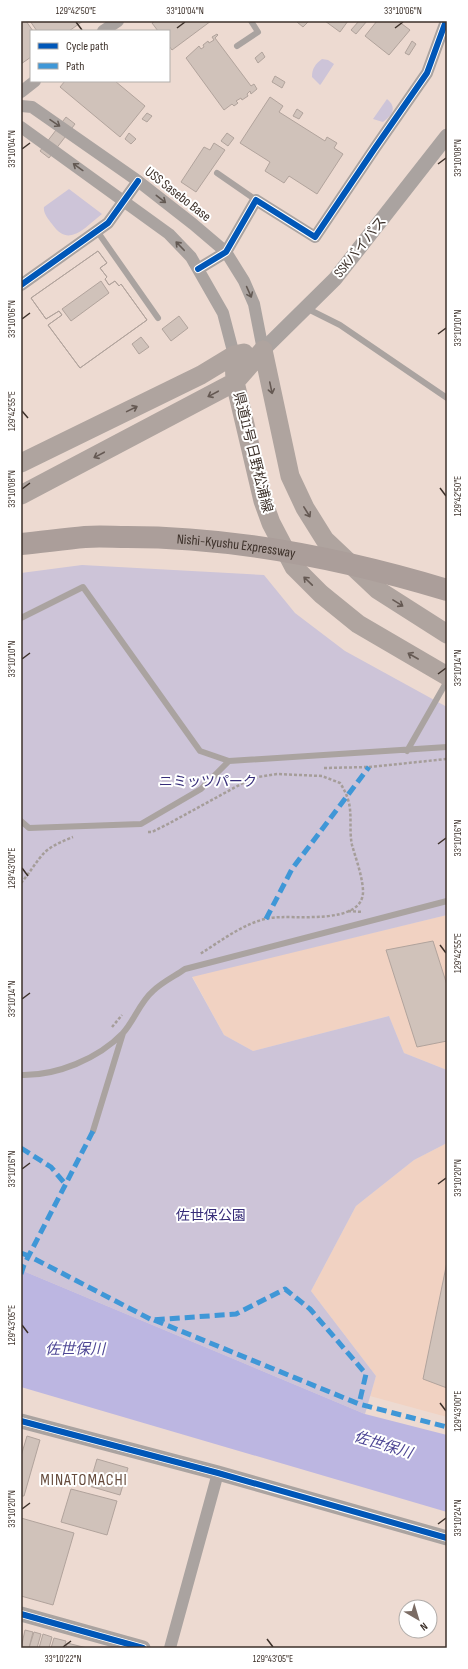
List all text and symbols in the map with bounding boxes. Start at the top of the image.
text: 129°42'50"E [56,5,96,17]
text: 33°10'04"N [166,5,204,17]
text: 33°10'06"N [384,5,422,17]
legend [30,30,170,82]
text: Cycle path [66,39,108,54]
text: Path [66,59,84,74]
one-way arrow [49,119,60,127]
text: 33°10'04"N [6,130,18,168]
text: 33°10'08"N [452,139,464,177]
one-way arrow [72,162,83,171]
street label: USS Sasebo Base [142,163,214,225]
one-way arrow [155,194,166,203]
street label: SSKバイパス [330,213,390,281]
one-way arrow [176,241,185,251]
one-way arrow [246,285,253,297]
text: 33°10'06"N [6,300,18,338]
text: 33°10'10"N [452,310,464,346]
one-way arrow [268,381,276,394]
one-way arrow [208,390,220,398]
street label: 県道11号 日野松浦線 [230,390,276,514]
text: 129°42'55"E [6,391,18,431]
one-way arrow [125,405,137,412]
one-way arrow [93,452,105,459]
text: 33°10'08"N [6,470,18,508]
text: 129°42'50"E [452,476,464,516]
one-way arrow [304,506,312,518]
street label: Nishi-Kyushu Expressway [176,530,297,562]
one-way arrow [303,576,313,586]
one-way arrow [393,599,404,607]
text: 33°10'10"N [6,641,18,677]
text: 33°10'14"N [452,650,464,686]
one-way arrow [407,652,419,660]
park label: ニミッツパーク [159,773,257,790]
text: 33°10'16"N [452,820,464,856]
text: 129°43'00"E [6,848,18,888]
text: 129°42'55"E [452,933,464,973]
text: 33°10'14"N [6,981,18,1017]
text: 33°10'16"N [6,1151,18,1187]
text: 33°10'20"N [452,1159,464,1197]
park label: 佐世保公園 [176,1207,246,1224]
text: 129°43'05"E [6,1305,18,1345]
water label: 佐世保川 [45,1340,107,1359]
text: 129°43'00"E [452,1391,464,1431]
water label: 佐世保川 [352,1427,416,1463]
district label: MINATOMACHI [40,1471,128,1490]
text: 33°10'20"N [6,1490,18,1528]
text: 33°10'24"N [452,1499,464,1537]
north arrow [398,1599,438,1639]
text: N [417,1620,430,1633]
text: 33°10'22"N [44,1653,82,1665]
text: 129°43'05"E [253,1653,293,1665]

